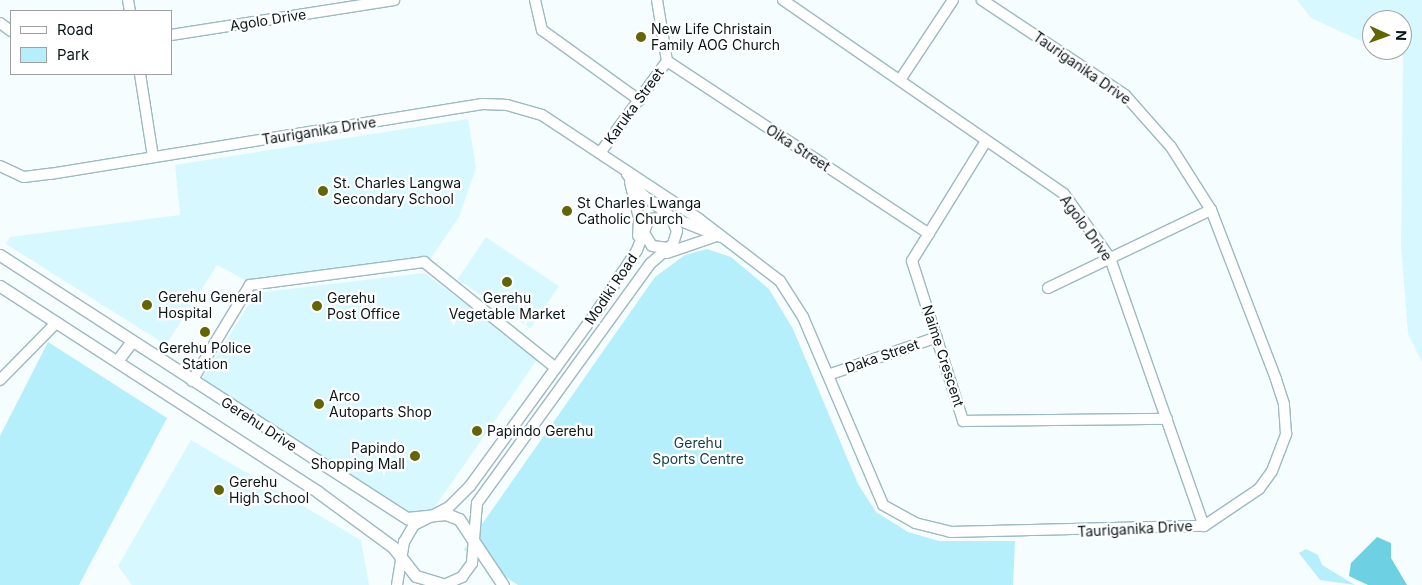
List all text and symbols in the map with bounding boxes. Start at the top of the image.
street label: Agolo Drive [229,6,307,34]
legend [10,10,172,75]
north arrow [1362,10,1412,60]
text: Road [57,20,93,39]
place label: New Life Christain Family AOG Church [651,21,780,54]
street label: Tauriganika Drive [1030,28,1134,108]
text: N [1393,30,1410,41]
marker: New Life Christain Family AOG Church [635,31,647,43]
text: Park [57,45,89,64]
street label: Karuka Street [601,65,667,147]
street label: Tauriganika Drive [261,114,377,148]
street label: Oika Street [763,121,833,175]
place label: St. Charles Langwa Secondary School [333,175,461,208]
marker: St. Charles Langwa Secondary School [317,185,329,197]
street label: Agolo Drive [1057,192,1115,264]
place label: St Charles Lwanga Catholic Church [577,195,701,228]
marker: St Charles Lwanga Catholic Church [561,205,573,217]
street label: Modiki Road [581,250,641,328]
marker: Gerehu Vegetable Market [501,276,513,288]
place label: Gerehu General Hospital [158,289,262,322]
place label: Gerehu Post Office [327,290,400,322]
place label: Gerehu Vegetable Market [449,290,565,322]
marker: Gerehu General Hospital [140,298,154,312]
marker: Gerehu Post Office [311,300,323,312]
street label: Naime Crescent [919,303,967,409]
marker: Gerehu Police Station [199,326,211,338]
street label: Daka Street [843,336,921,376]
place label: Gerehu Police Station [159,340,251,372]
place label: Arco Autoparts Shop [329,388,432,421]
street label: Gerehu Drive [218,393,300,455]
marker: Arco Autoparts Shop [313,398,325,410]
place label: Papindo Gerehu [487,423,593,439]
marker: Papindo Gerehu [471,425,483,437]
park label: Gerehu Sports Centre [652,435,744,468]
place label: Papindo Shopping Mall [311,440,405,472]
marker: Papindo Shopping Mall [409,450,421,462]
place label: Gerehu High School [229,474,309,507]
marker: Gerehu High School [213,484,225,496]
street label: Tauriganika Drive [1077,518,1193,540]

